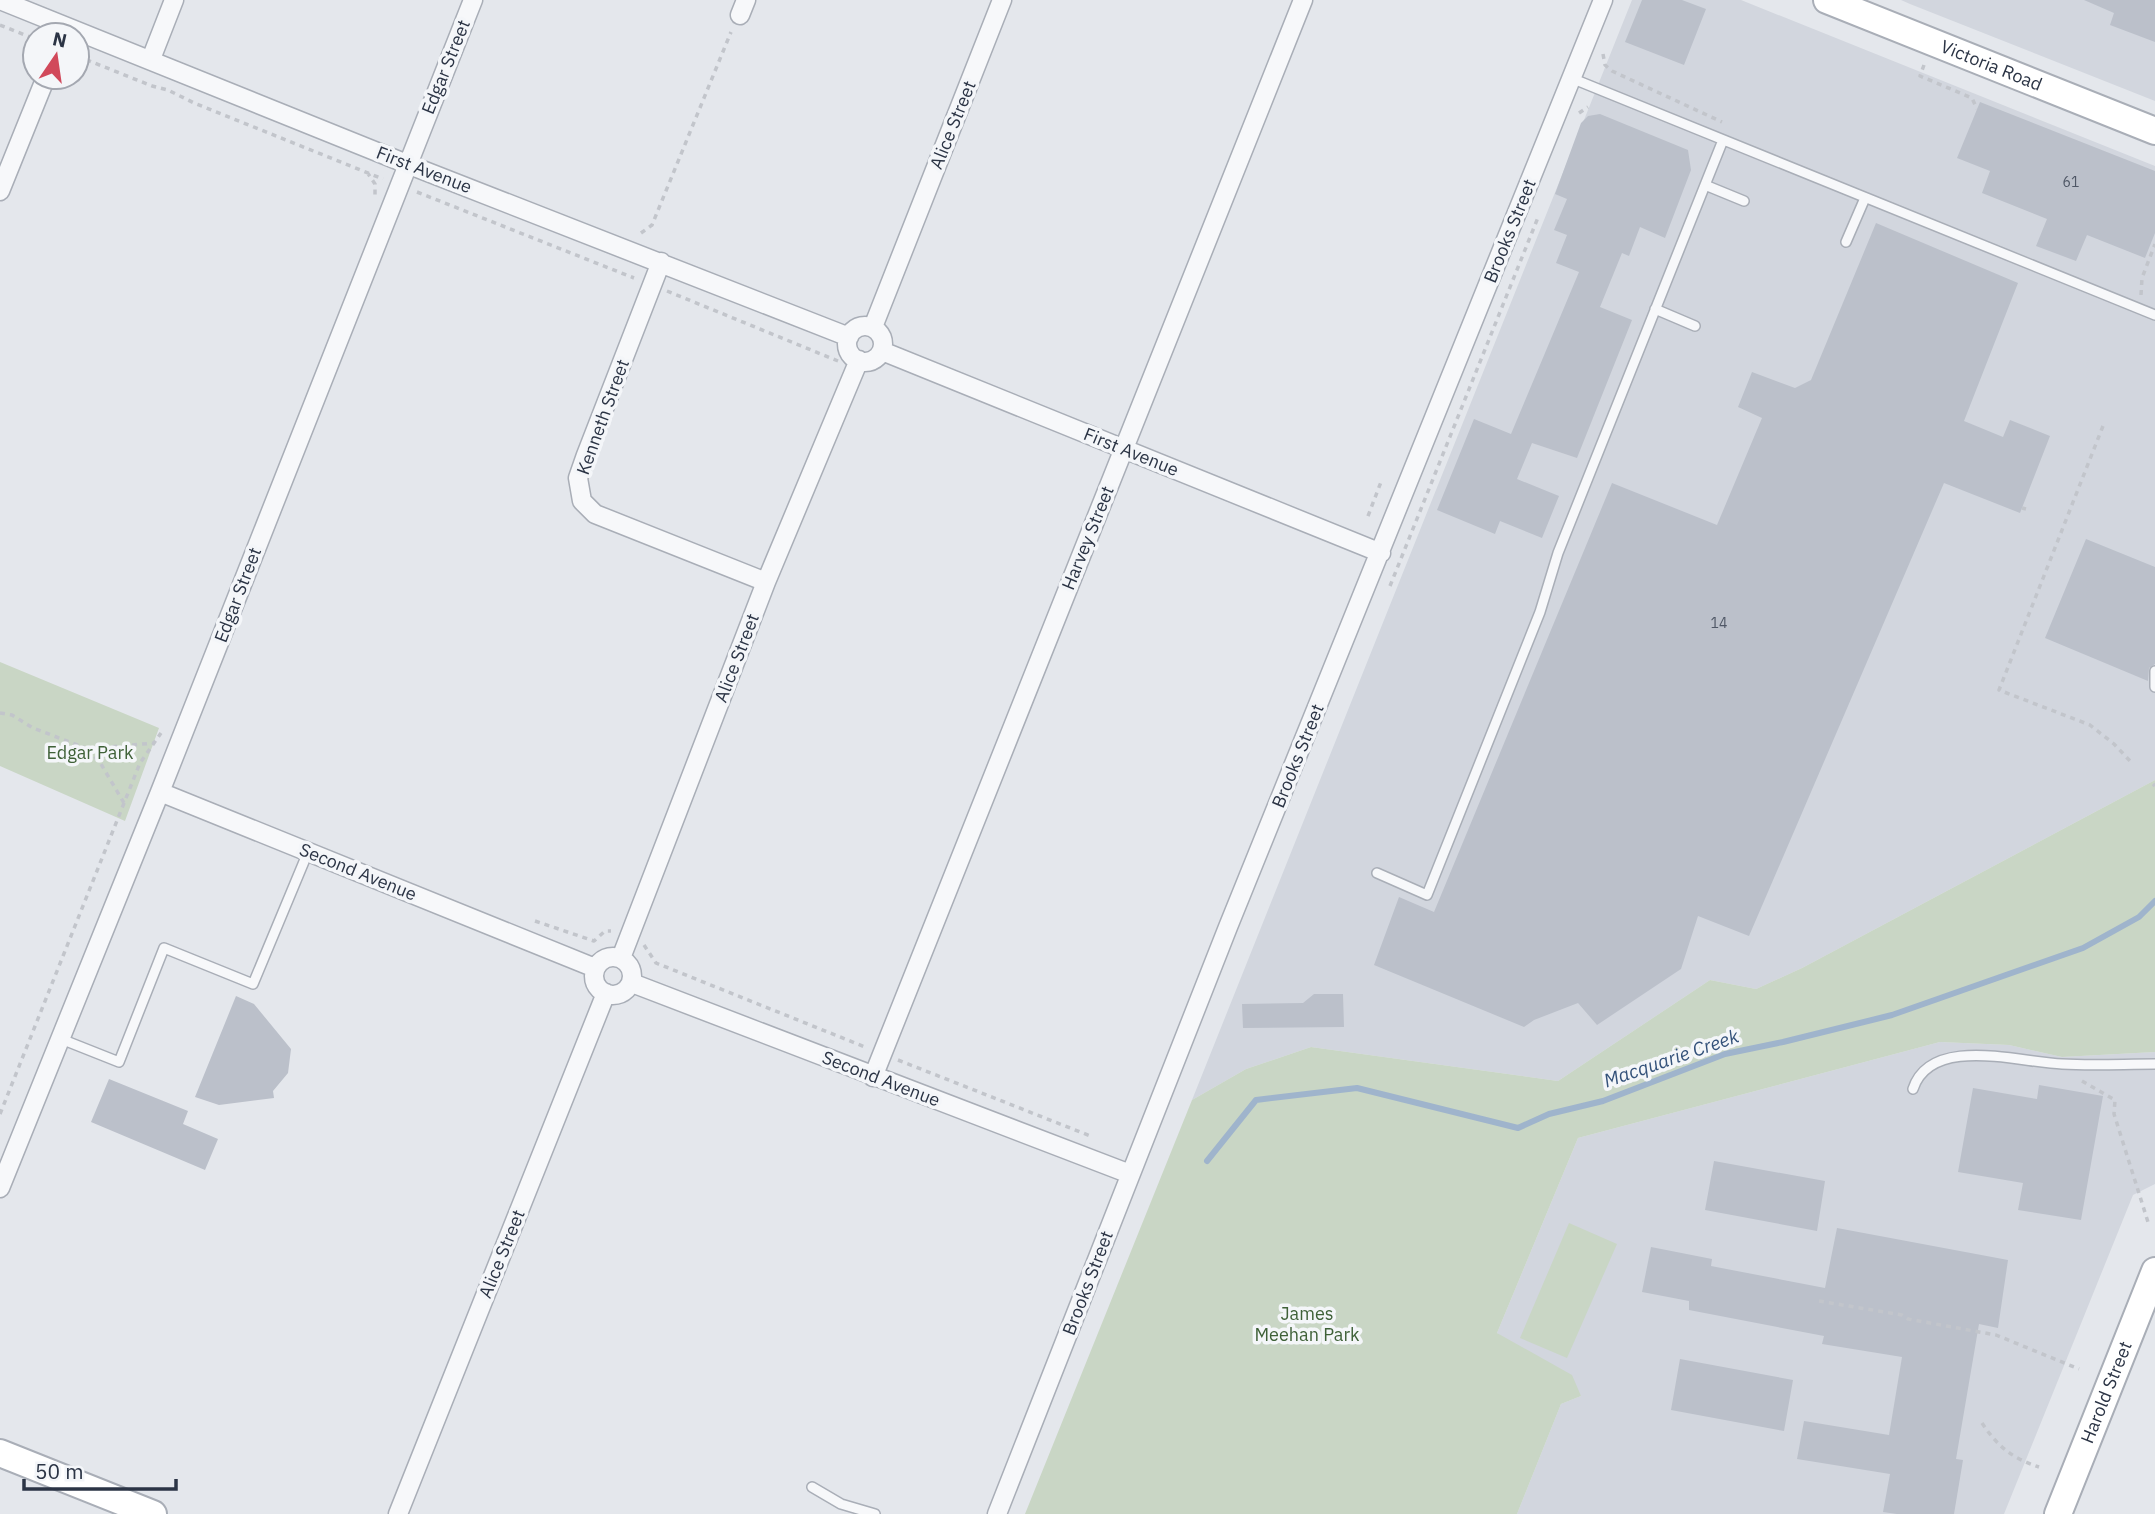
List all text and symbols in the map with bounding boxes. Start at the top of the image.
street label: Edgar Street [416,16,475,118]
north arrow [21,21,91,91]
text: N [50,26,69,53]
street label: Victoria Road [1937,35,2046,96]
street label: Alice Street [924,77,981,172]
street label: First Avenue [373,141,475,198]
house number: 61 [2063,173,2079,191]
street label: Brooks Street [1478,175,1541,286]
street label: Kenneth Street [571,356,634,478]
street label: First Avenue [1080,422,1182,481]
street label: Harvey Street [1056,482,1119,593]
street label: Edgar Street [209,544,266,646]
street label: Alice Street [709,610,764,706]
house number: 14 [1711,614,1727,632]
street label: Brooks Street [1266,700,1329,811]
park label: Edgar Park [46,741,134,764]
street label: Second Avenue [296,838,420,906]
water label: Macquarie Creek [1600,1023,1743,1092]
street label: Second Avenue [819,1046,943,1112]
street label: Alice Street [473,1206,530,1301]
street label: Brooks Street [1057,1227,1118,1338]
park label: James Meehan Park [1254,1302,1360,1346]
street label: Harold Street [2075,1338,2137,1447]
scale bar [24,1448,177,1492]
text: 50 m [35,1457,84,1485]

